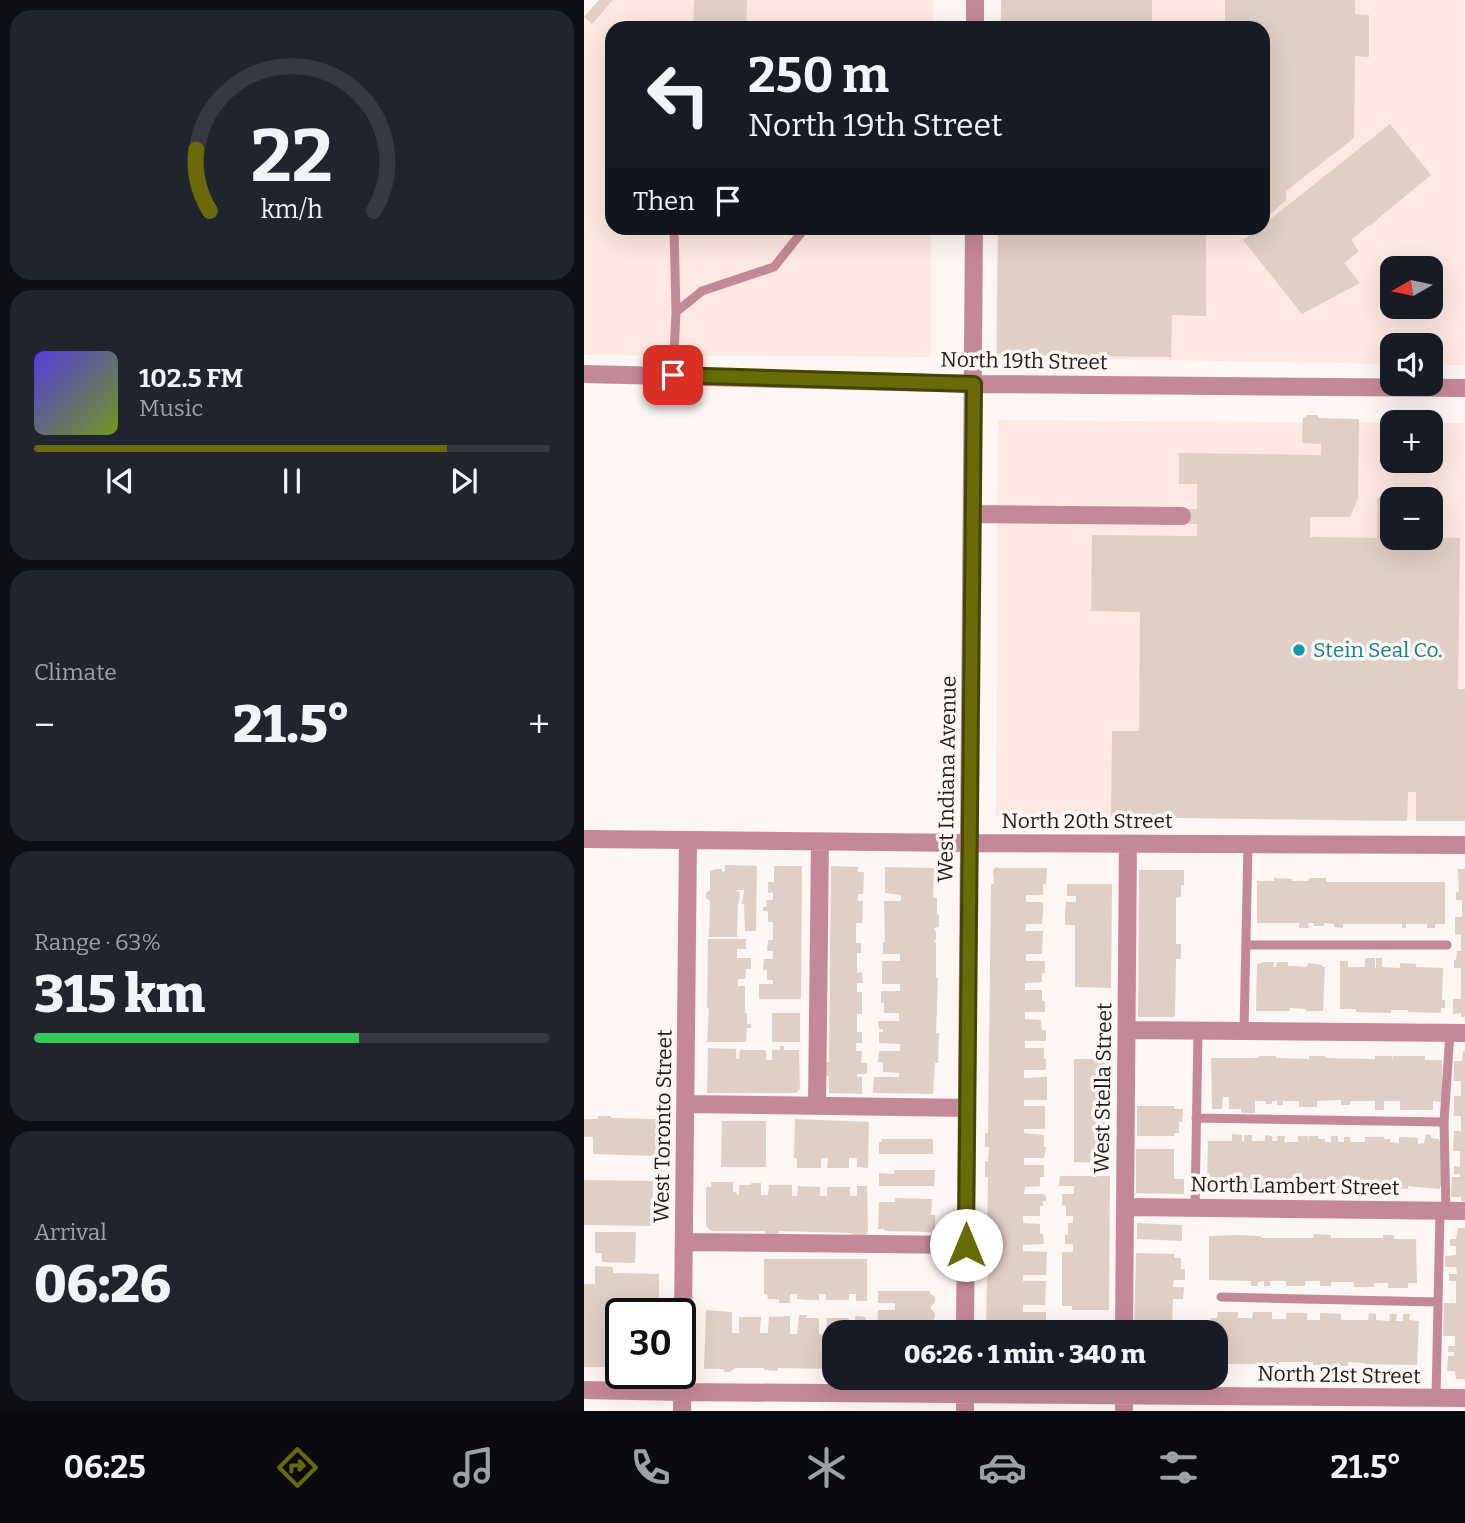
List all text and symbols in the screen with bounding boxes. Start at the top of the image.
text: 250 m [748,46,889,105]
icon: left [633,49,724,140]
text: North 19th Street [748,106,1003,144]
text: 22 [251,113,333,200]
icon: arrive [709,182,747,220]
text: Then [633,186,695,217]
text: km/h [261,195,323,225]
north arrow [1380,256,1443,318]
map controls [1380,256,1443,550]
button: sound [1380,333,1443,396]
pin [643,345,703,405]
street label: North 19th Street [940,347,1108,375]
icon: arrive [654,356,692,394]
text: 102.5 FM [139,363,243,394]
text: Music [139,394,203,422]
button: + [1380,410,1443,473]
icon: previous [101,462,139,500]
icon: pause [273,462,311,500]
icon: next [445,462,483,500]
button: − [1380,487,1443,550]
place label: Stein Seal Co. [1313,637,1443,663]
marker: Stein Seal Co. [1291,642,1307,658]
text: Climate [34,658,117,686]
street label: West Indiana Avenue [932,675,962,883]
text: 21.5° [233,693,350,756]
text: − [34,702,55,748]
text: + [528,702,550,748]
street label: North 20th Street [1001,808,1173,834]
text: Range · 63% [34,928,161,956]
text: 315 km [34,963,205,1026]
street label: West Stella Street [1089,1002,1117,1174]
street label: West Toronto Street [648,1029,678,1223]
street label: North Lambert Street [1190,1171,1400,1201]
position arrow [929,1208,1003,1282]
text: Arrival [34,1218,107,1246]
text: 06:26 [34,1253,171,1316]
speed limit sign: 30 [605,1298,696,1389]
text: 06:26 · 1 min · 340 m [904,1339,1146,1370]
street label: North 21st Street [1257,1361,1421,1389]
icon: directions [273,1443,322,1492]
icon: music [449,1443,498,1492]
icon: phone [626,1443,675,1492]
icon: climate [802,1443,851,1492]
icon: car [978,1443,1027,1492]
icon: filters [1154,1443,1203,1492]
text: 06:25 [64,1448,146,1486]
text: 21.5° [1330,1448,1401,1486]

